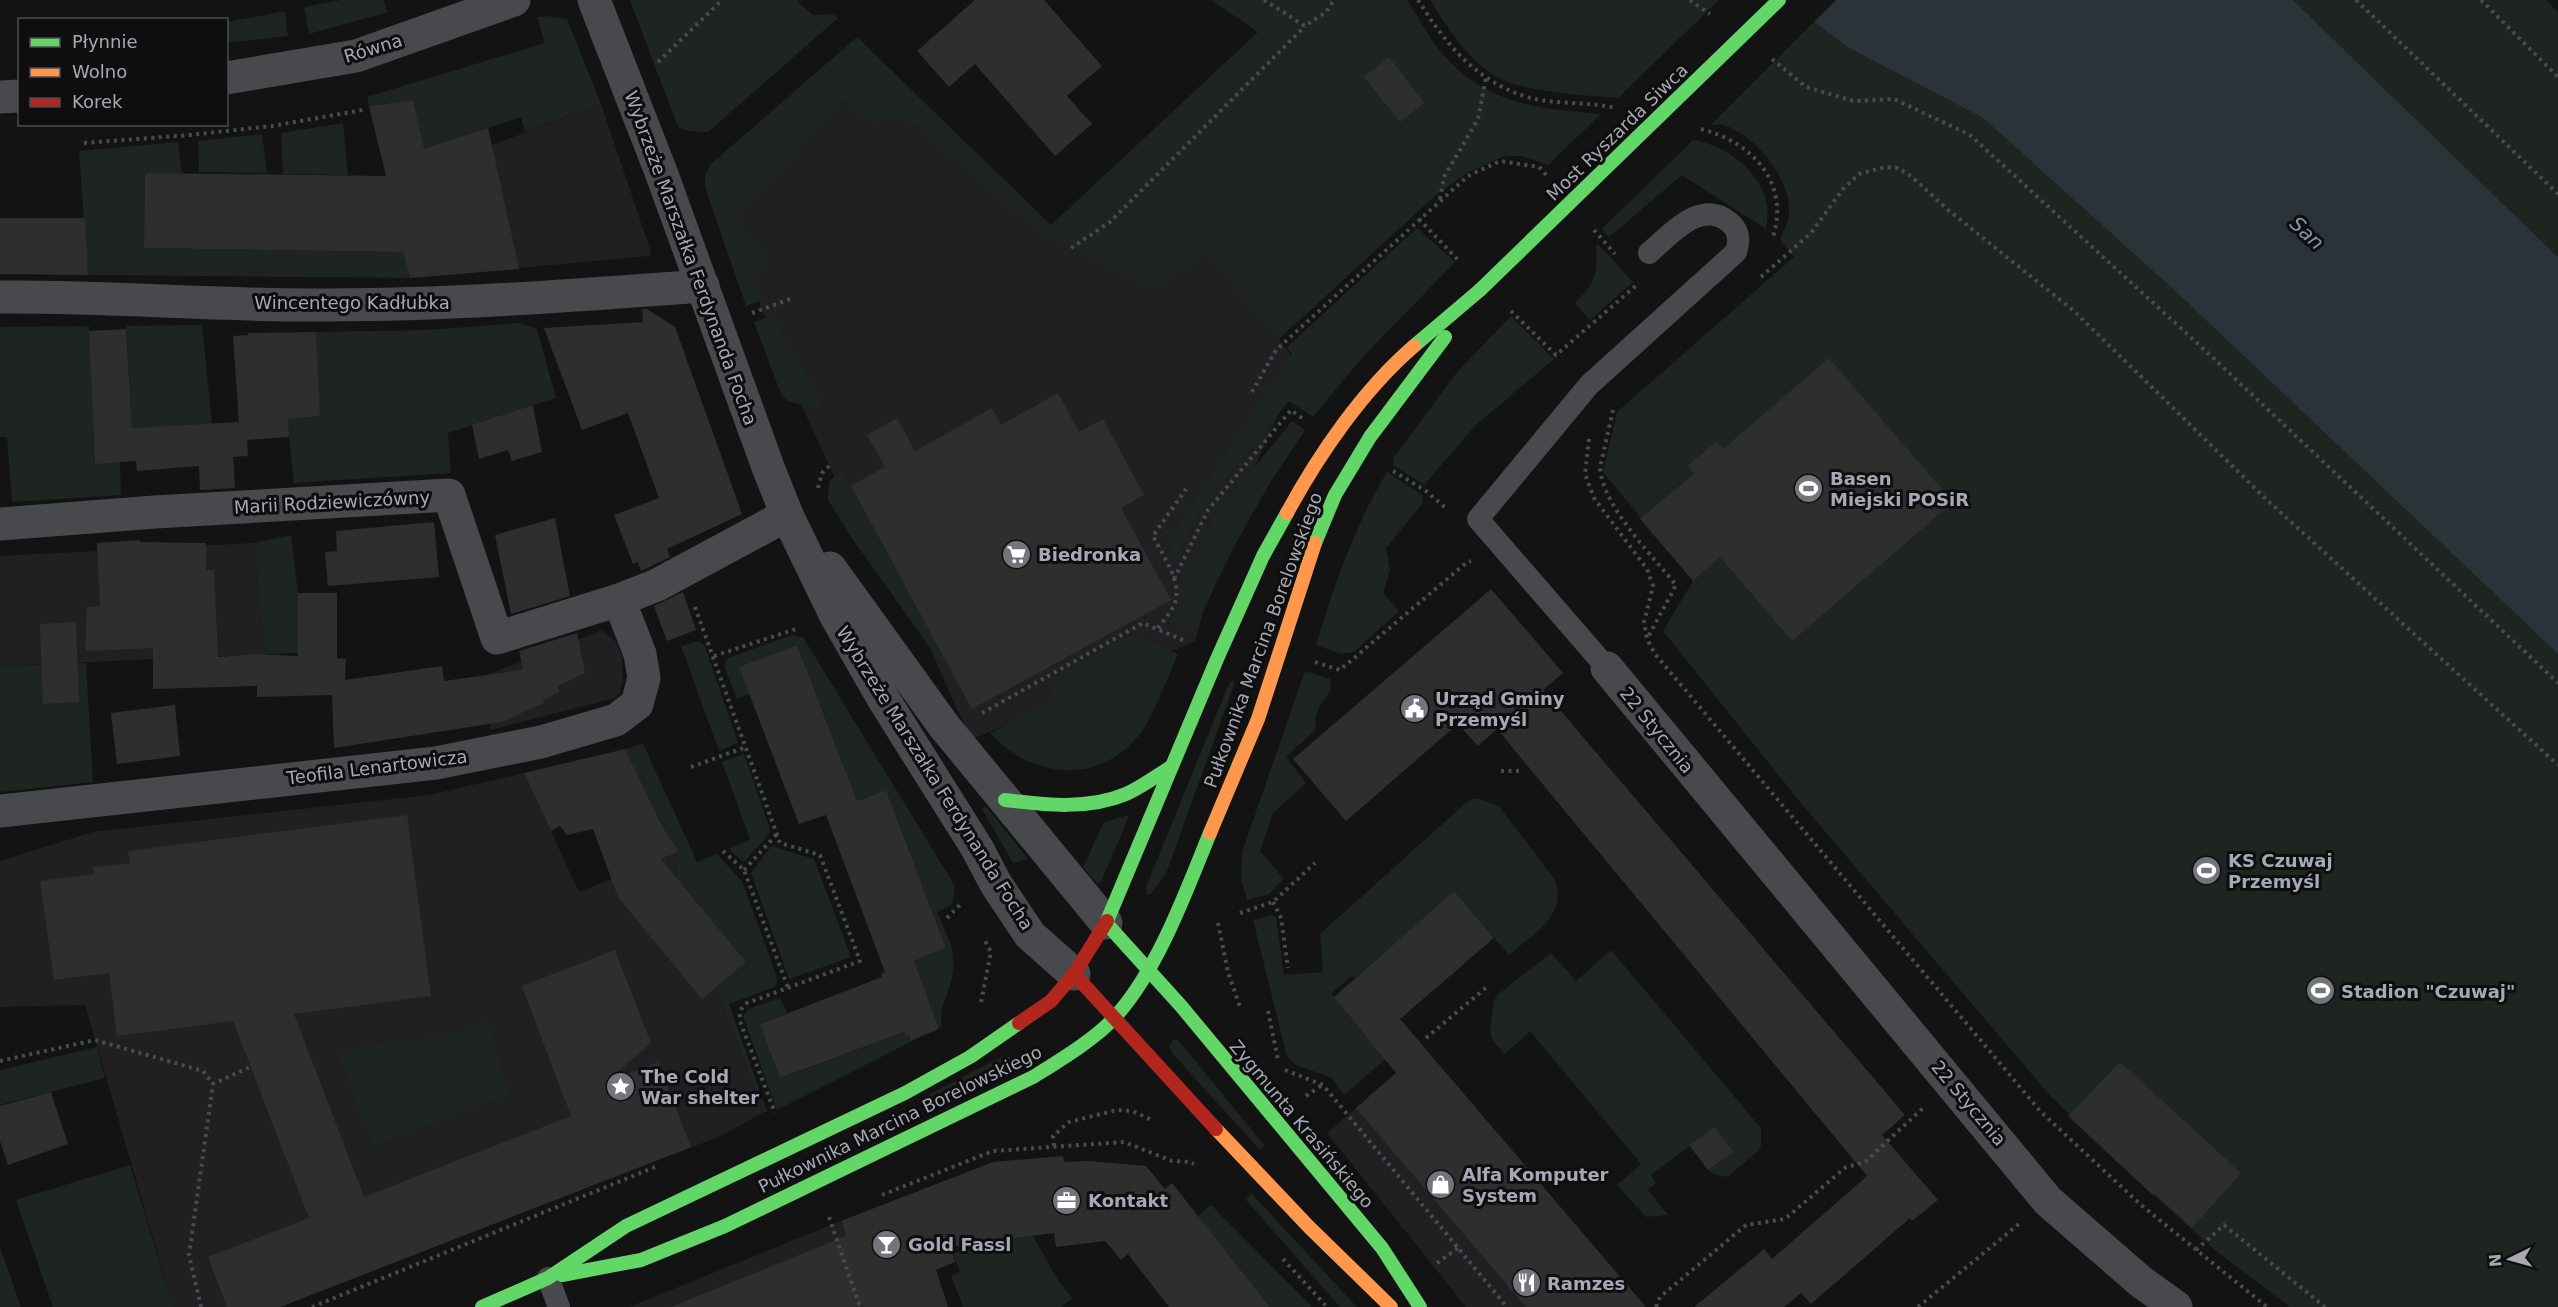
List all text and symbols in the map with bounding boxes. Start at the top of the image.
legend [18,18,228,126]
street label: Równa [341,29,405,67]
text: Płynnie [72,31,138,52]
street label: Most Ryszarda Siwca [1542,59,1692,205]
text: Wolno [72,61,127,82]
street label: Wybrzeże Marszałka Ferdynanda Focha [621,88,761,428]
text: Korek [72,91,123,112]
water label: San [2285,211,2329,255]
street label: Wincentego Kadłubka [254,292,450,313]
place label: Basen Miejski POSiR [1830,468,1969,510]
sports icon: Basen Miejski POSiR [1793,472,1825,504]
street label: Marii Rodziewiczówny [233,486,431,518]
street label: Pułkownika Marcina Borelowskiego [1200,489,1326,791]
supermarket icon: Biedronka [1001,538,1033,570]
place label: Biedronka [1038,544,1141,565]
street label: Wybrzeże Marszałka Ferdynanda Focha [832,622,1038,934]
street label: 22 Stycznia [1616,683,1698,777]
place label: Urząd Gminy Przemyśl [1435,688,1565,730]
public building icon: Urząd Gminy Przemyśl [1398,692,1430,724]
street label: Teofila Lenartowicza [284,745,469,789]
place label: KS Czuwaj Przemyśl [2228,850,2333,892]
sports icon: KS Czuwaj Przemyśl [2191,854,2223,886]
sports icon: Stadion "Czuwaj" [2304,975,2336,1007]
place label: Stadion "Czuwaj" [2341,981,2515,1002]
street label: Zygmunta Krasińskiego [1226,1036,1378,1212]
street label: Pułkownika Marcina Borelowskiego [755,1041,1045,1197]
street label: 22 Stycznia [1927,1056,2011,1150]
place label: The Cold War shelter [641,1066,759,1108]
place icon: The Cold War shelter [604,1070,636,1102]
place label: Alfa Komputer System [1462,1164,1609,1206]
shop icon: Alfa Komputer System [1425,1168,1457,1200]
office icon: Kontakt [1051,1184,1083,1216]
place label: Kontakt [1088,1190,1169,1211]
bar icon: Gold Fassl [871,1228,903,1260]
north arrow [2480,1229,2540,1289]
place label: Gold Fassl [908,1234,1011,1255]
text: N [2486,1253,2506,1268]
restaurant icon: Ramzes [1510,1267,1542,1299]
place label: Ramzes [1547,1273,1625,1294]

